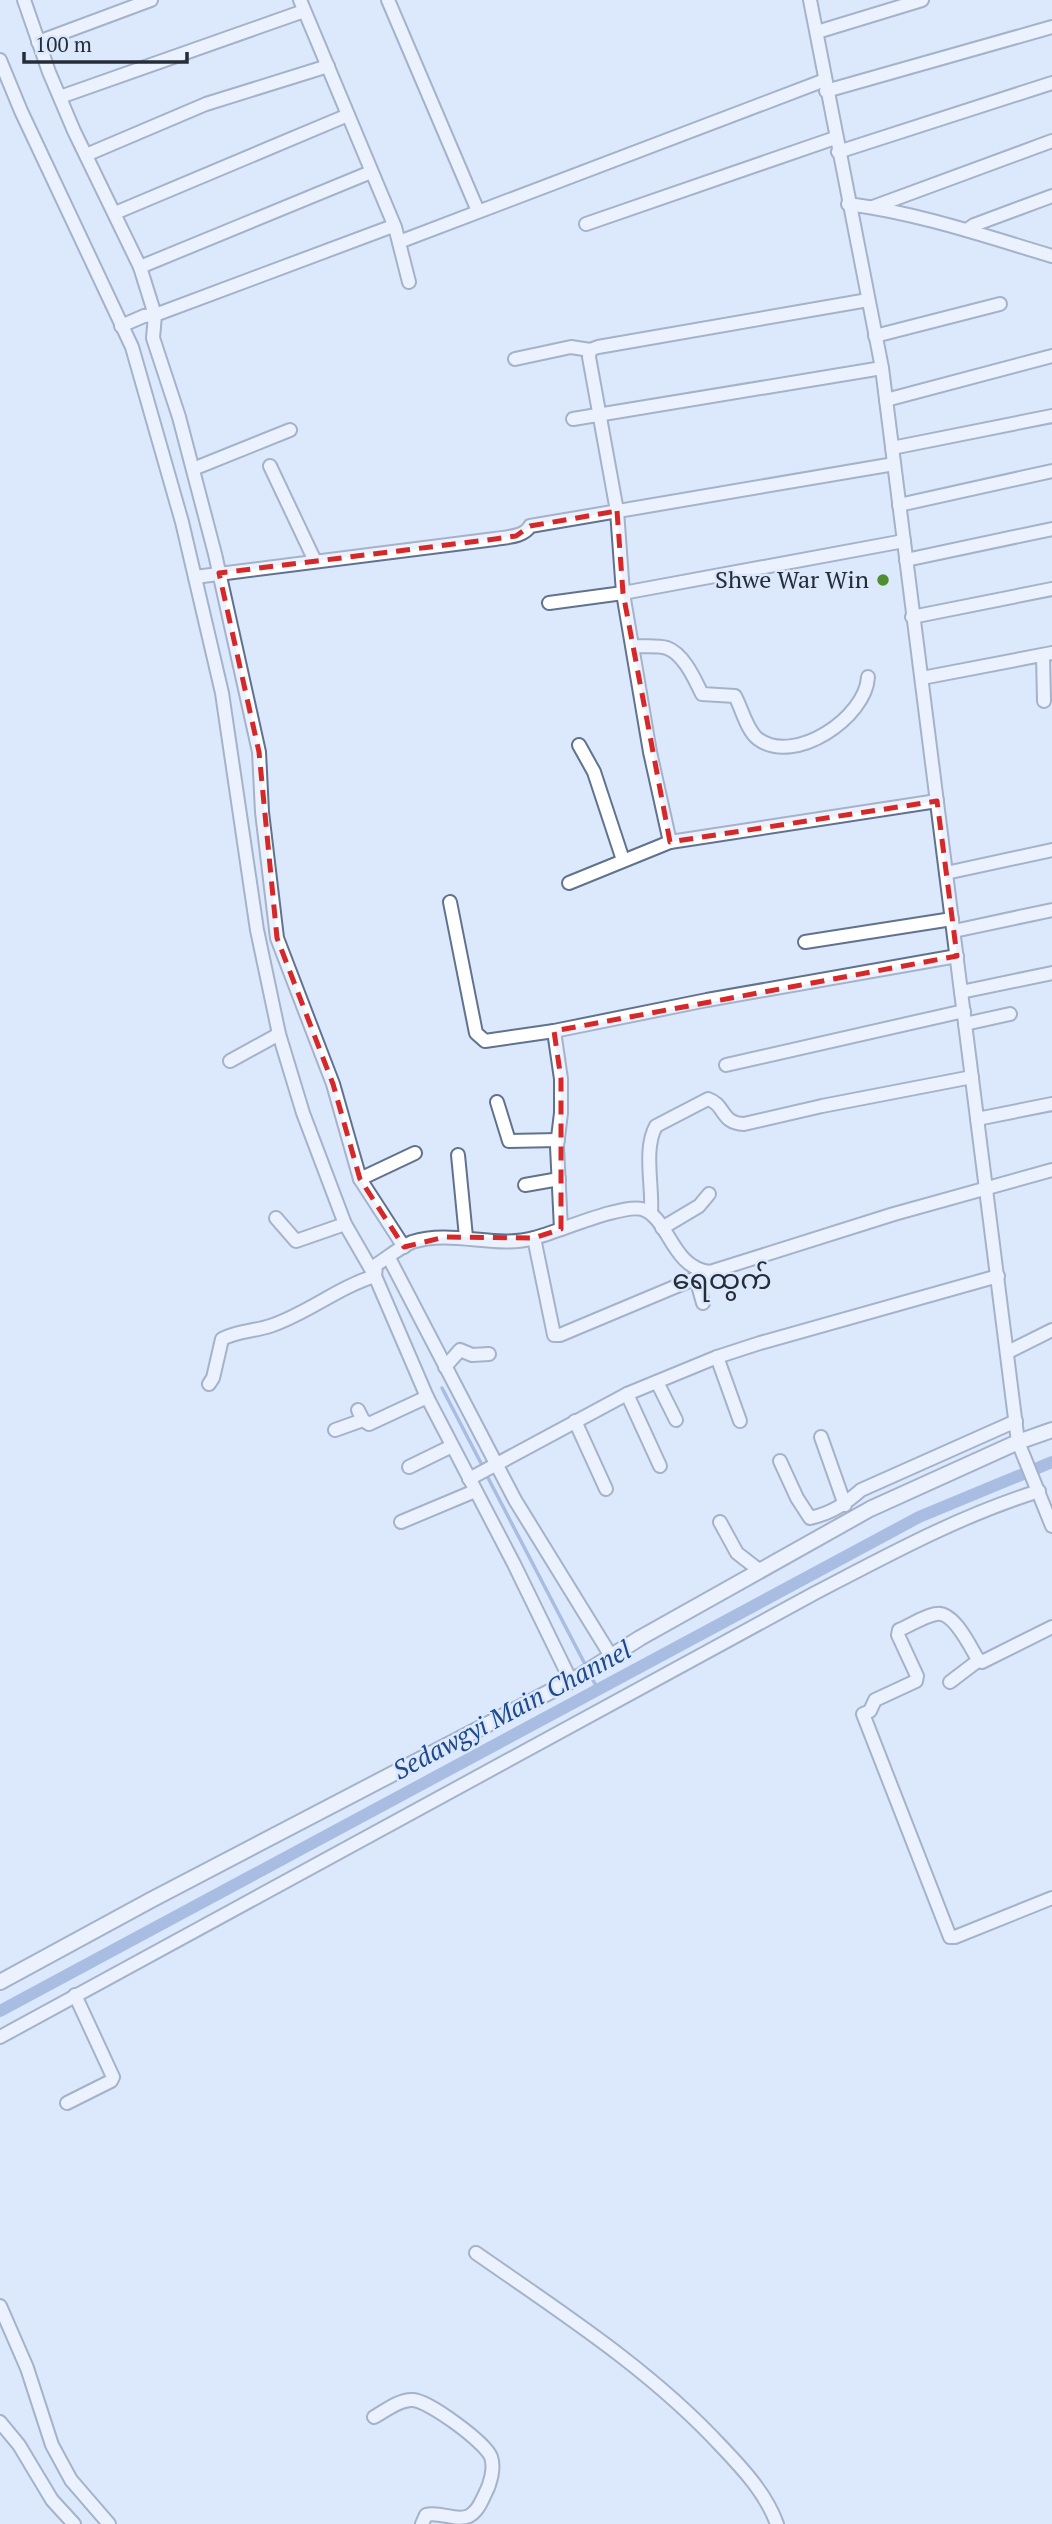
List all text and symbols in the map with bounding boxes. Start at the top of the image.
scale bar [24,21,187,65]
text: 100 m [35,30,92,58]
place label: Shwe War Win [715,563,869,595]
marker: Shwe War Win [875,572,891,588]
district label: ရေထွက် [672,1260,772,1302]
water label: Sedawgyi Main Channel [386,1631,637,1786]

